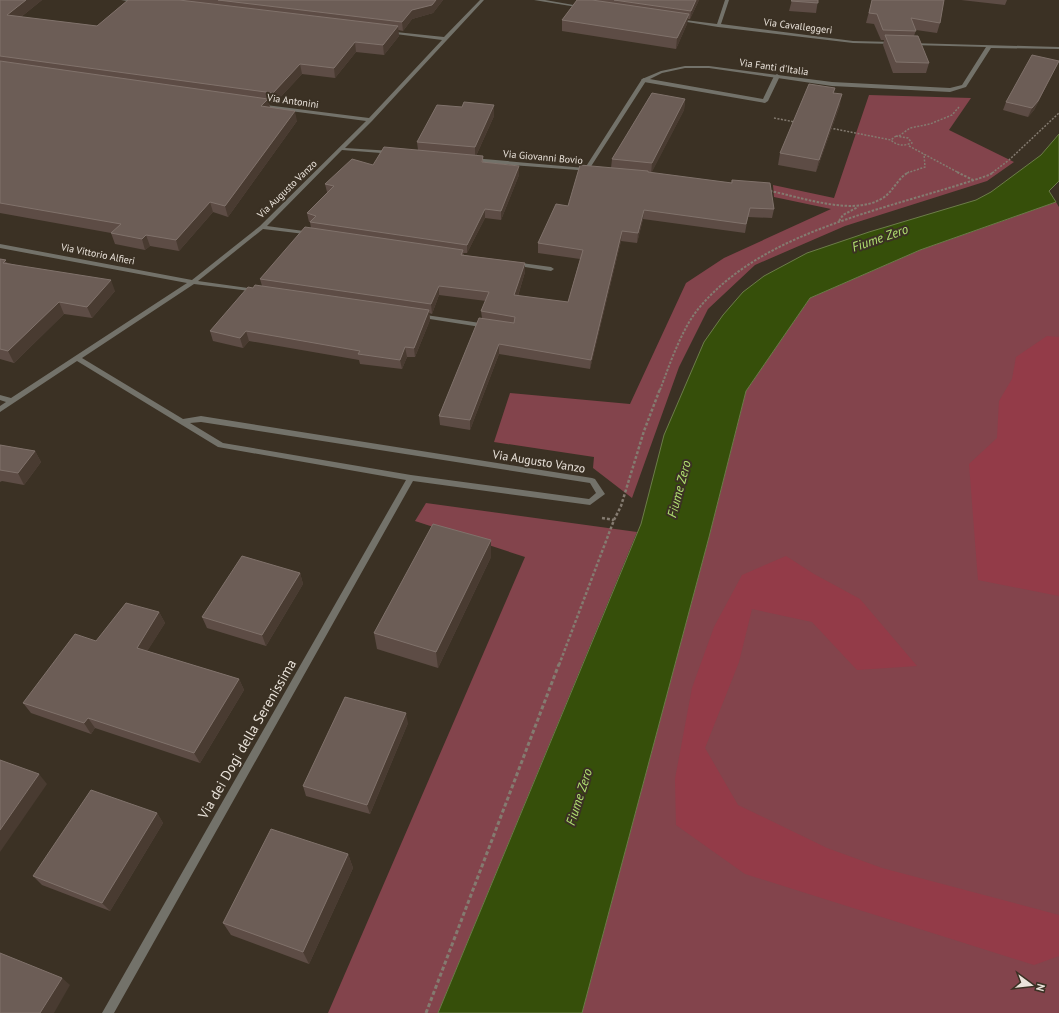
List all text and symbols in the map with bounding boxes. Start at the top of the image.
street label: Via Cavalleggeri [762,15,833,37]
street label: Via Fanti d'Italia [738,56,809,78]
street label: Via Antonini [265,91,320,111]
street label: Via Giovanni Bovio [502,147,583,167]
street label: Via Augusto Vanzo [254,157,320,222]
water label: Fiume Zero [849,220,911,256]
street label: Via Vittorio Alfieri [59,240,136,268]
street label: Via Augusto Vanzo [491,446,587,476]
water label: Fiume Zero [663,458,695,520]
street label: Via dei Dogi della Serenissima [193,656,300,823]
water label: Fiume Zero [562,766,596,828]
north arrow [1011,965,1051,1005]
text: N [1033,982,1048,993]

